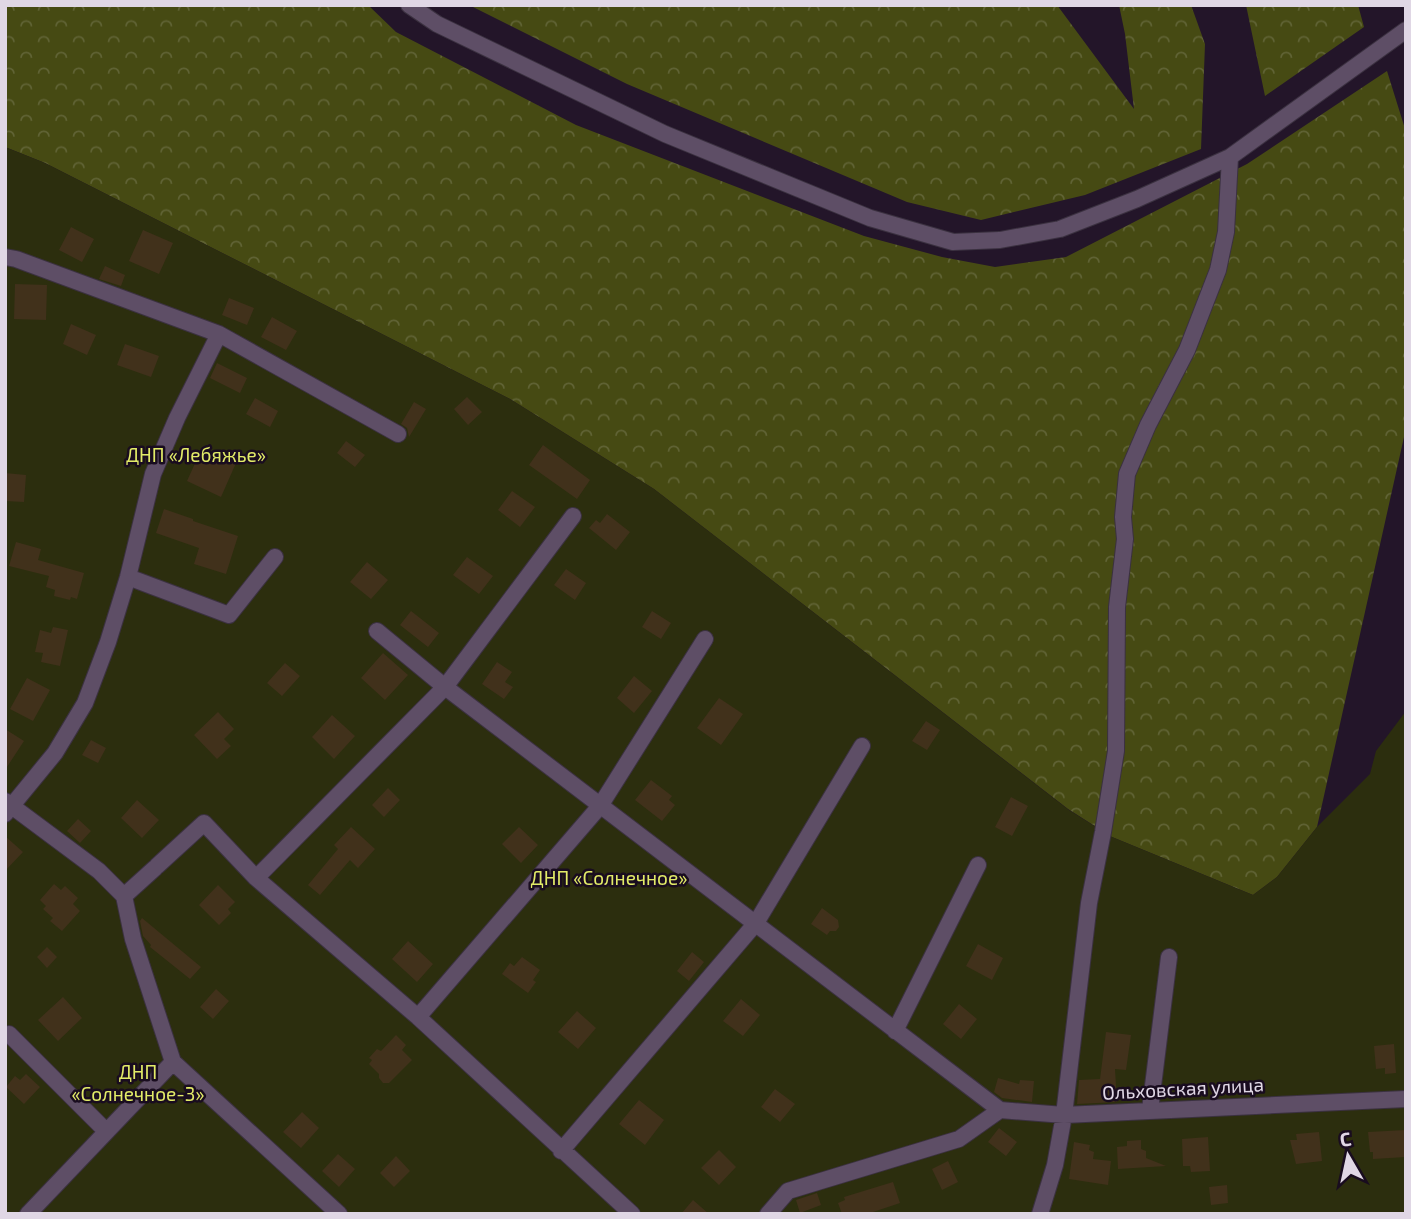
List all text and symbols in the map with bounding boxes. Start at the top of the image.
park label: ДНП «Лебяжье» [126,443,266,466]
park label: ДНП «Солнечное» [531,866,687,889]
park label: ДНП «Солнечное-3» [71,1060,205,1105]
street label: Ольховская улица [1102,1072,1264,1105]
north arrow [1313,1121,1383,1191]
text: С [1338,1126,1353,1151]

